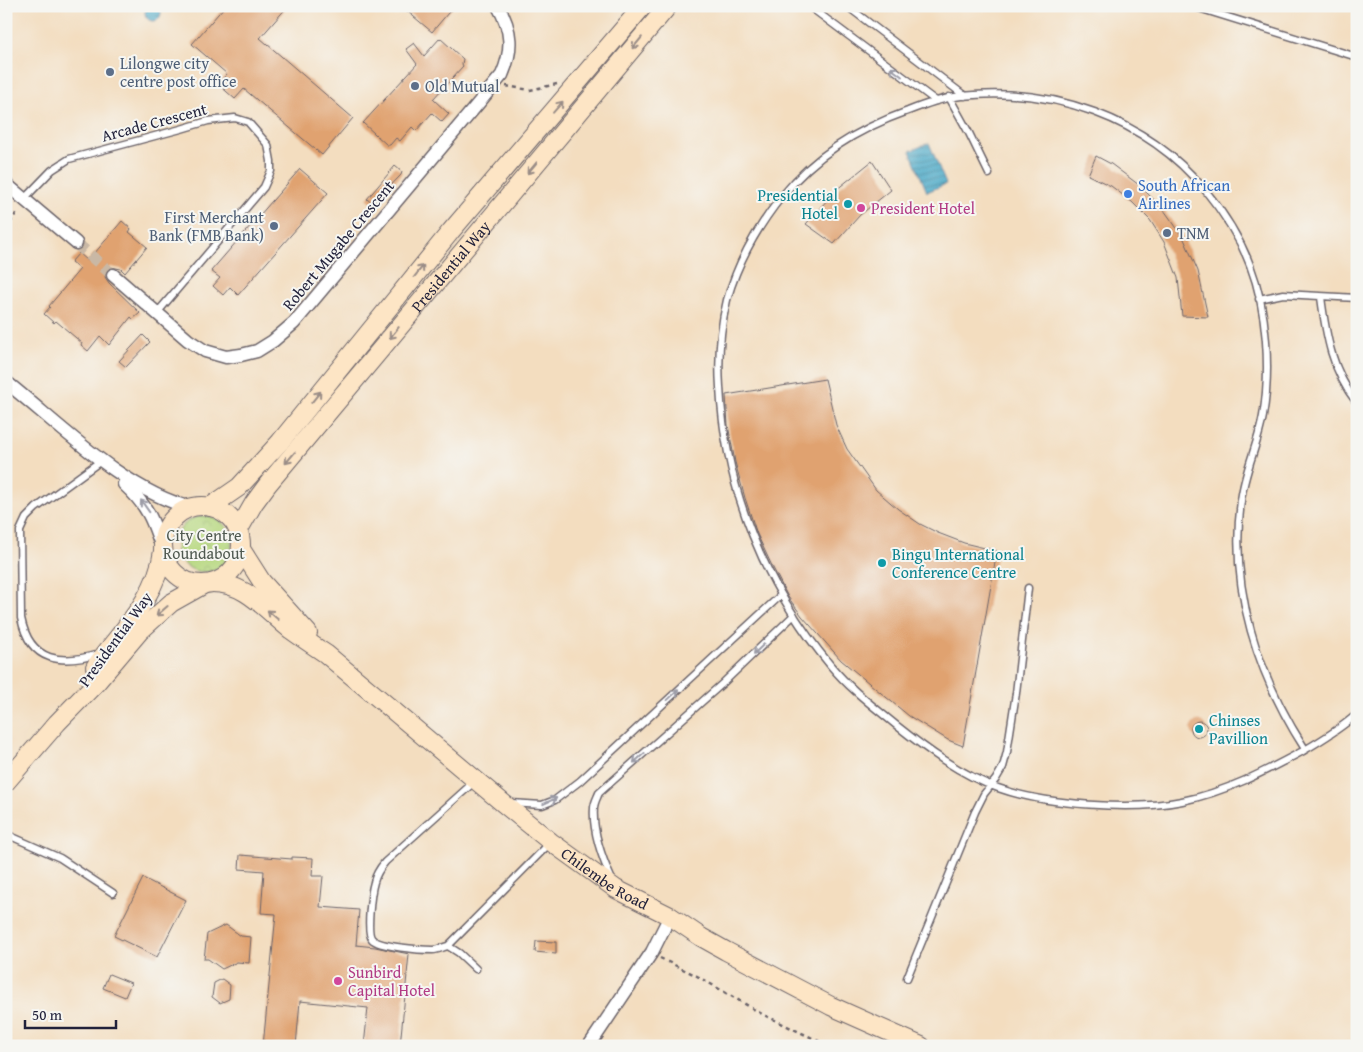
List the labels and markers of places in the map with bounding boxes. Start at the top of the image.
place label: Lilongwe city centre post office [120,51,236,93]
marker: Lilongwe city centre post office [104,66,116,78]
place label: Old Mutual [425,74,500,98]
marker: Old Mutual [409,80,421,92]
place label: South African Airlines [1138,173,1230,215]
place label: Presidential Hotel [757,183,839,225]
marker: South African Airlines [1122,188,1134,200]
place label: President Hotel [871,196,975,220]
marker: Presidential Hotel [842,198,854,210]
marker: President Hotel [855,202,867,214]
place label: First Merchant Bank (FMB Bank) [149,205,264,247]
marker: First Merchant Bank (FMB Bank) [268,220,280,232]
place label: TNM [1177,221,1210,245]
marker: TNM [1161,227,1173,239]
place label: Bingu International Conference Centre [892,542,1025,584]
marker: Bingu International Conference Centre [876,557,888,569]
place label: Chinses Pavillion [1209,708,1268,750]
marker: Chinses Pavillion [1193,723,1205,735]
place label: Sunbird Capital Hotel [348,960,436,1002]
marker: Sunbird Capital Hotel [332,975,344,987]

